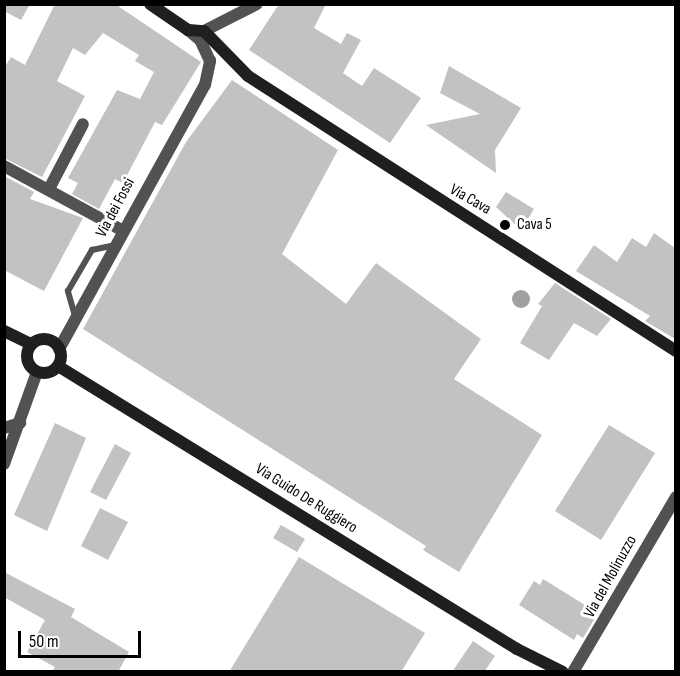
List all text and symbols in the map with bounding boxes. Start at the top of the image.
street label: Via dei Fossi [92,175,140,241]
street label: Via Cava [446,181,494,219]
place label: Cava 5 [517,215,552,235]
marker: Cava 5 [498,218,512,232]
street label: Via Guido De Ruggiero [252,460,360,538]
street label: Via del Molinuzzo [580,532,642,622]
scale bar [21,619,144,657]
text: 50 m [29,631,59,652]

